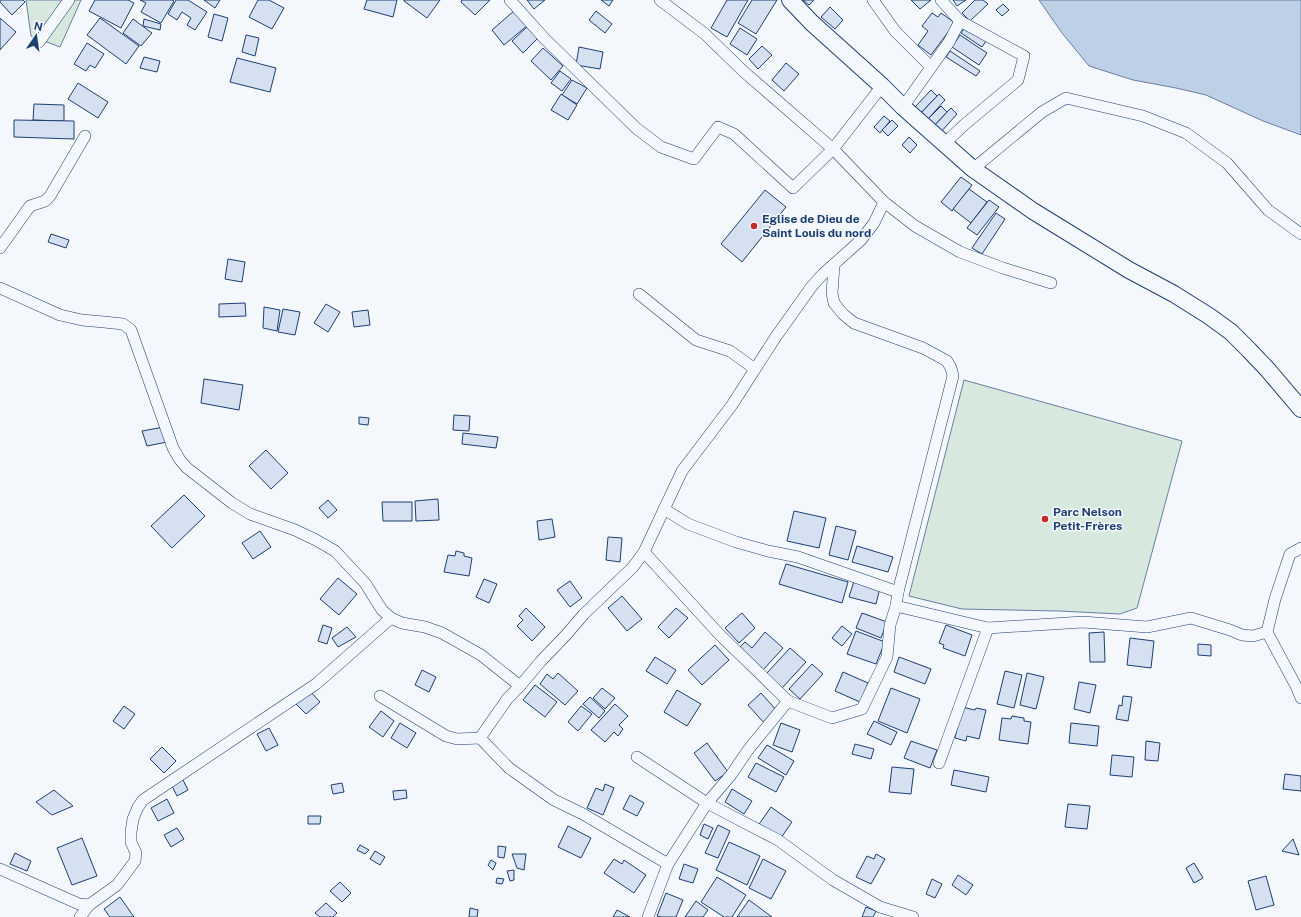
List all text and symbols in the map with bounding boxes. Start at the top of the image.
north arrow [16,16,56,56]
text: N [33,19,44,33]
place label: Eglise de Dieu de Saint Louis du nord [762,212,871,240]
marker: Eglise de Dieu de Saint Louis du nord [749,221,759,231]
place label: Parc Nelson Petit-Frères [1053,505,1122,533]
marker: Parc Nelson Petit-Frères [1040,514,1050,524]

